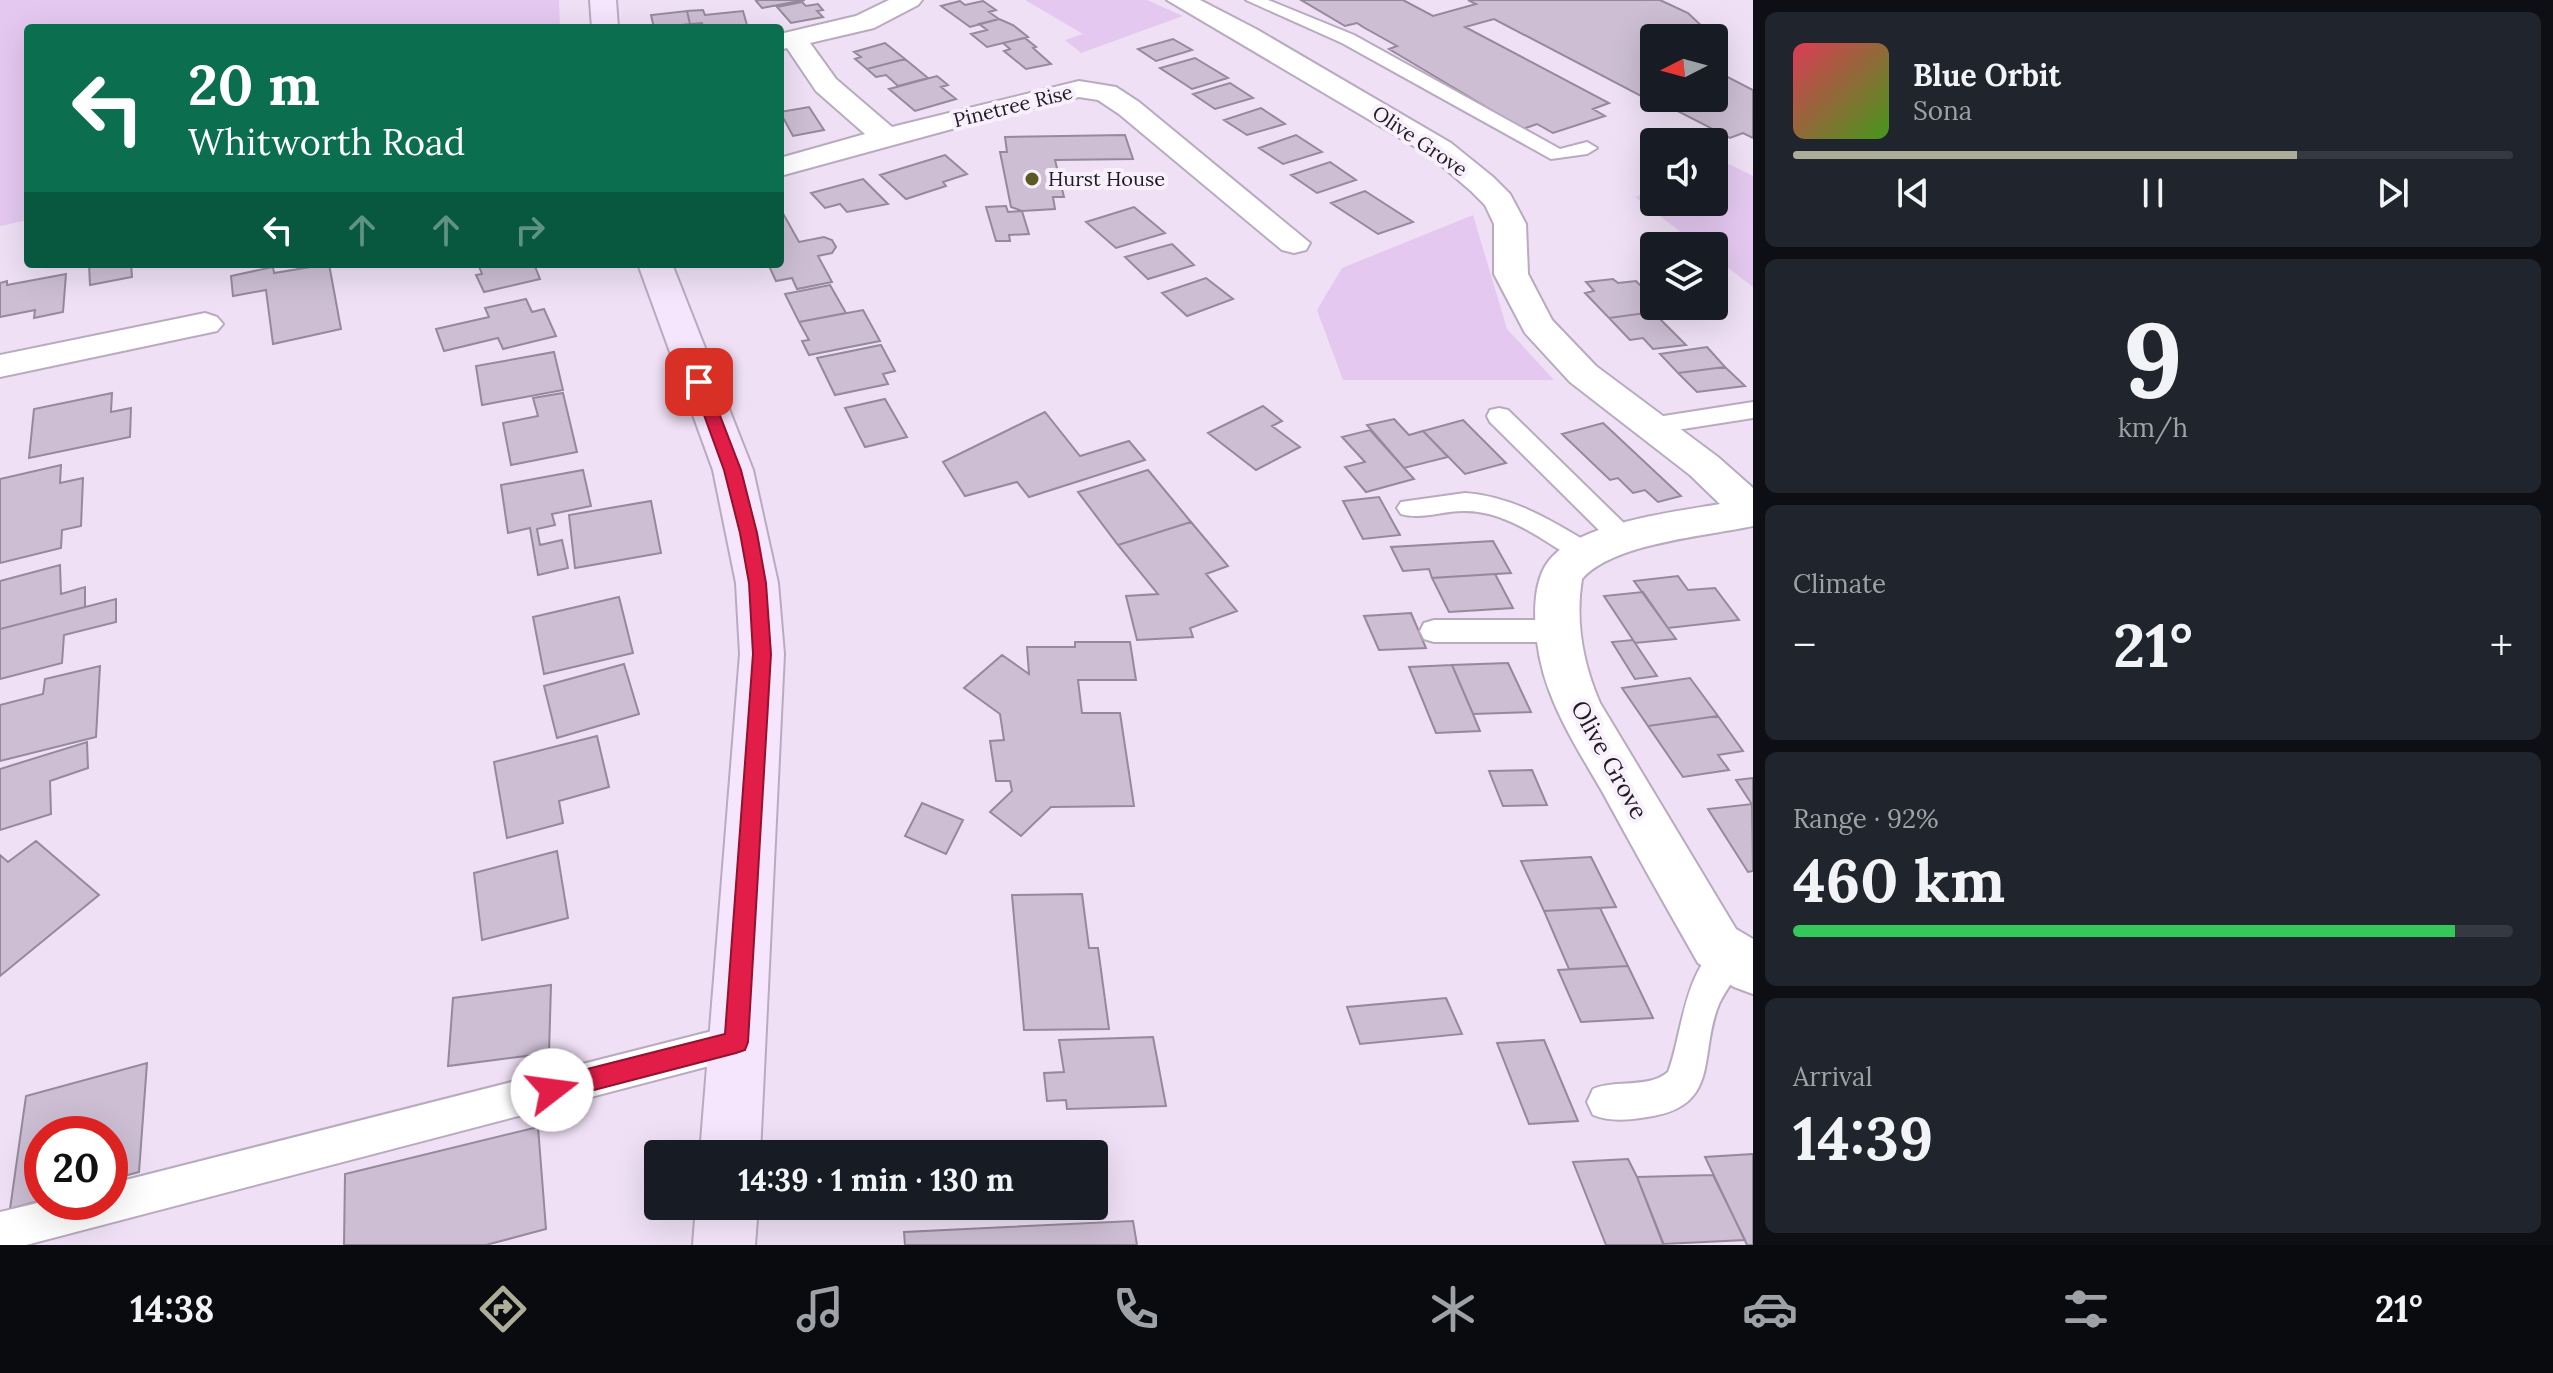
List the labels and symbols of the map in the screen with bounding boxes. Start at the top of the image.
north arrow [1640,24,1728,112]
street label: Pinetree Rise [951,79,1075,132]
street label: Olive Grove [1368,100,1473,182]
place label: Hurst House [1048,166,1165,191]
marker: Hurst House [1023,170,1041,188]
pin [665,348,733,416]
street label: Olive Grove [1564,695,1655,825]
position arrow [510,1048,594,1132]
speed limit sign: 20 [24,1116,128,1220]

